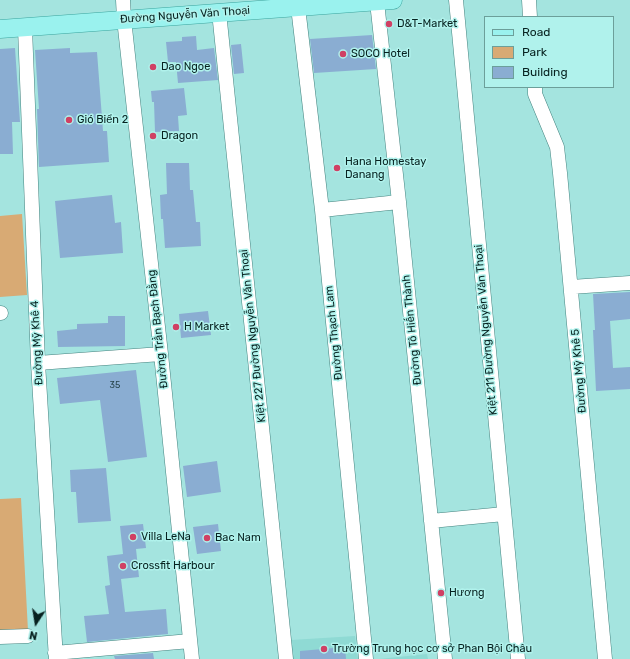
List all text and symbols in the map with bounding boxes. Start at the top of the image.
street label: Đường Nguyễn Văn Thoại [120,4,250,26]
legend [484,16,614,88]
place label: D&T-Market [397,17,457,31]
marker: D&T-Market [384,19,394,29]
text: Road [522,25,550,39]
text: Park [522,45,547,59]
place label: SOCO Hotel [351,47,410,61]
marker: SOCO Hotel [338,49,348,59]
place label: Dao Ngoe [161,60,210,74]
marker: Dao Ngoe [148,62,158,72]
text: Building [522,65,568,79]
place label: Gió Biển 2 [77,113,128,127]
marker: Gió Biển 2 [64,115,74,125]
place label: Dragon [161,129,198,143]
marker: Dragon [148,131,158,141]
place label: Hana Homestay Danang [345,155,426,181]
marker: Hana Homestay Danang [332,163,342,173]
street label: Kiệt 211 Đường Nguyễn Văn Thoại [472,244,500,416]
street label: Kiệt 227 Đường Nguyễn Văn Thoại [237,249,269,423]
street label: Đường Trần Bạch Đằng [145,269,171,389]
street label: Đường Tô Hiến Thành [400,274,424,386]
street label: Đường Thạch Lam [322,285,346,381]
street label: Đường Mỹ Khê 4 [28,300,46,386]
place label: H Market [184,320,229,334]
marker: H Market [171,322,181,332]
street label: Đường Mỹ Khê 5 [569,328,589,414]
house number: 35 [110,380,120,390]
place label: Villa LeNa [141,530,191,544]
place label: Bac Nam [215,531,261,545]
marker: Villa LeNa [128,532,138,542]
marker: Bac Nam [202,533,212,543]
place label: Crossfit Harbour [131,559,215,573]
marker: Crossfit Harbour [118,561,128,571]
place label: Hương [449,586,485,600]
marker: Hương [436,588,446,598]
north arrow [16,603,56,643]
text: N [28,628,39,642]
place label: Trường Trung học cơ sở Phan Bội Châu [332,642,532,656]
marker: Trường Trung học cơ sở Phan Bội Châu [319,644,329,654]

